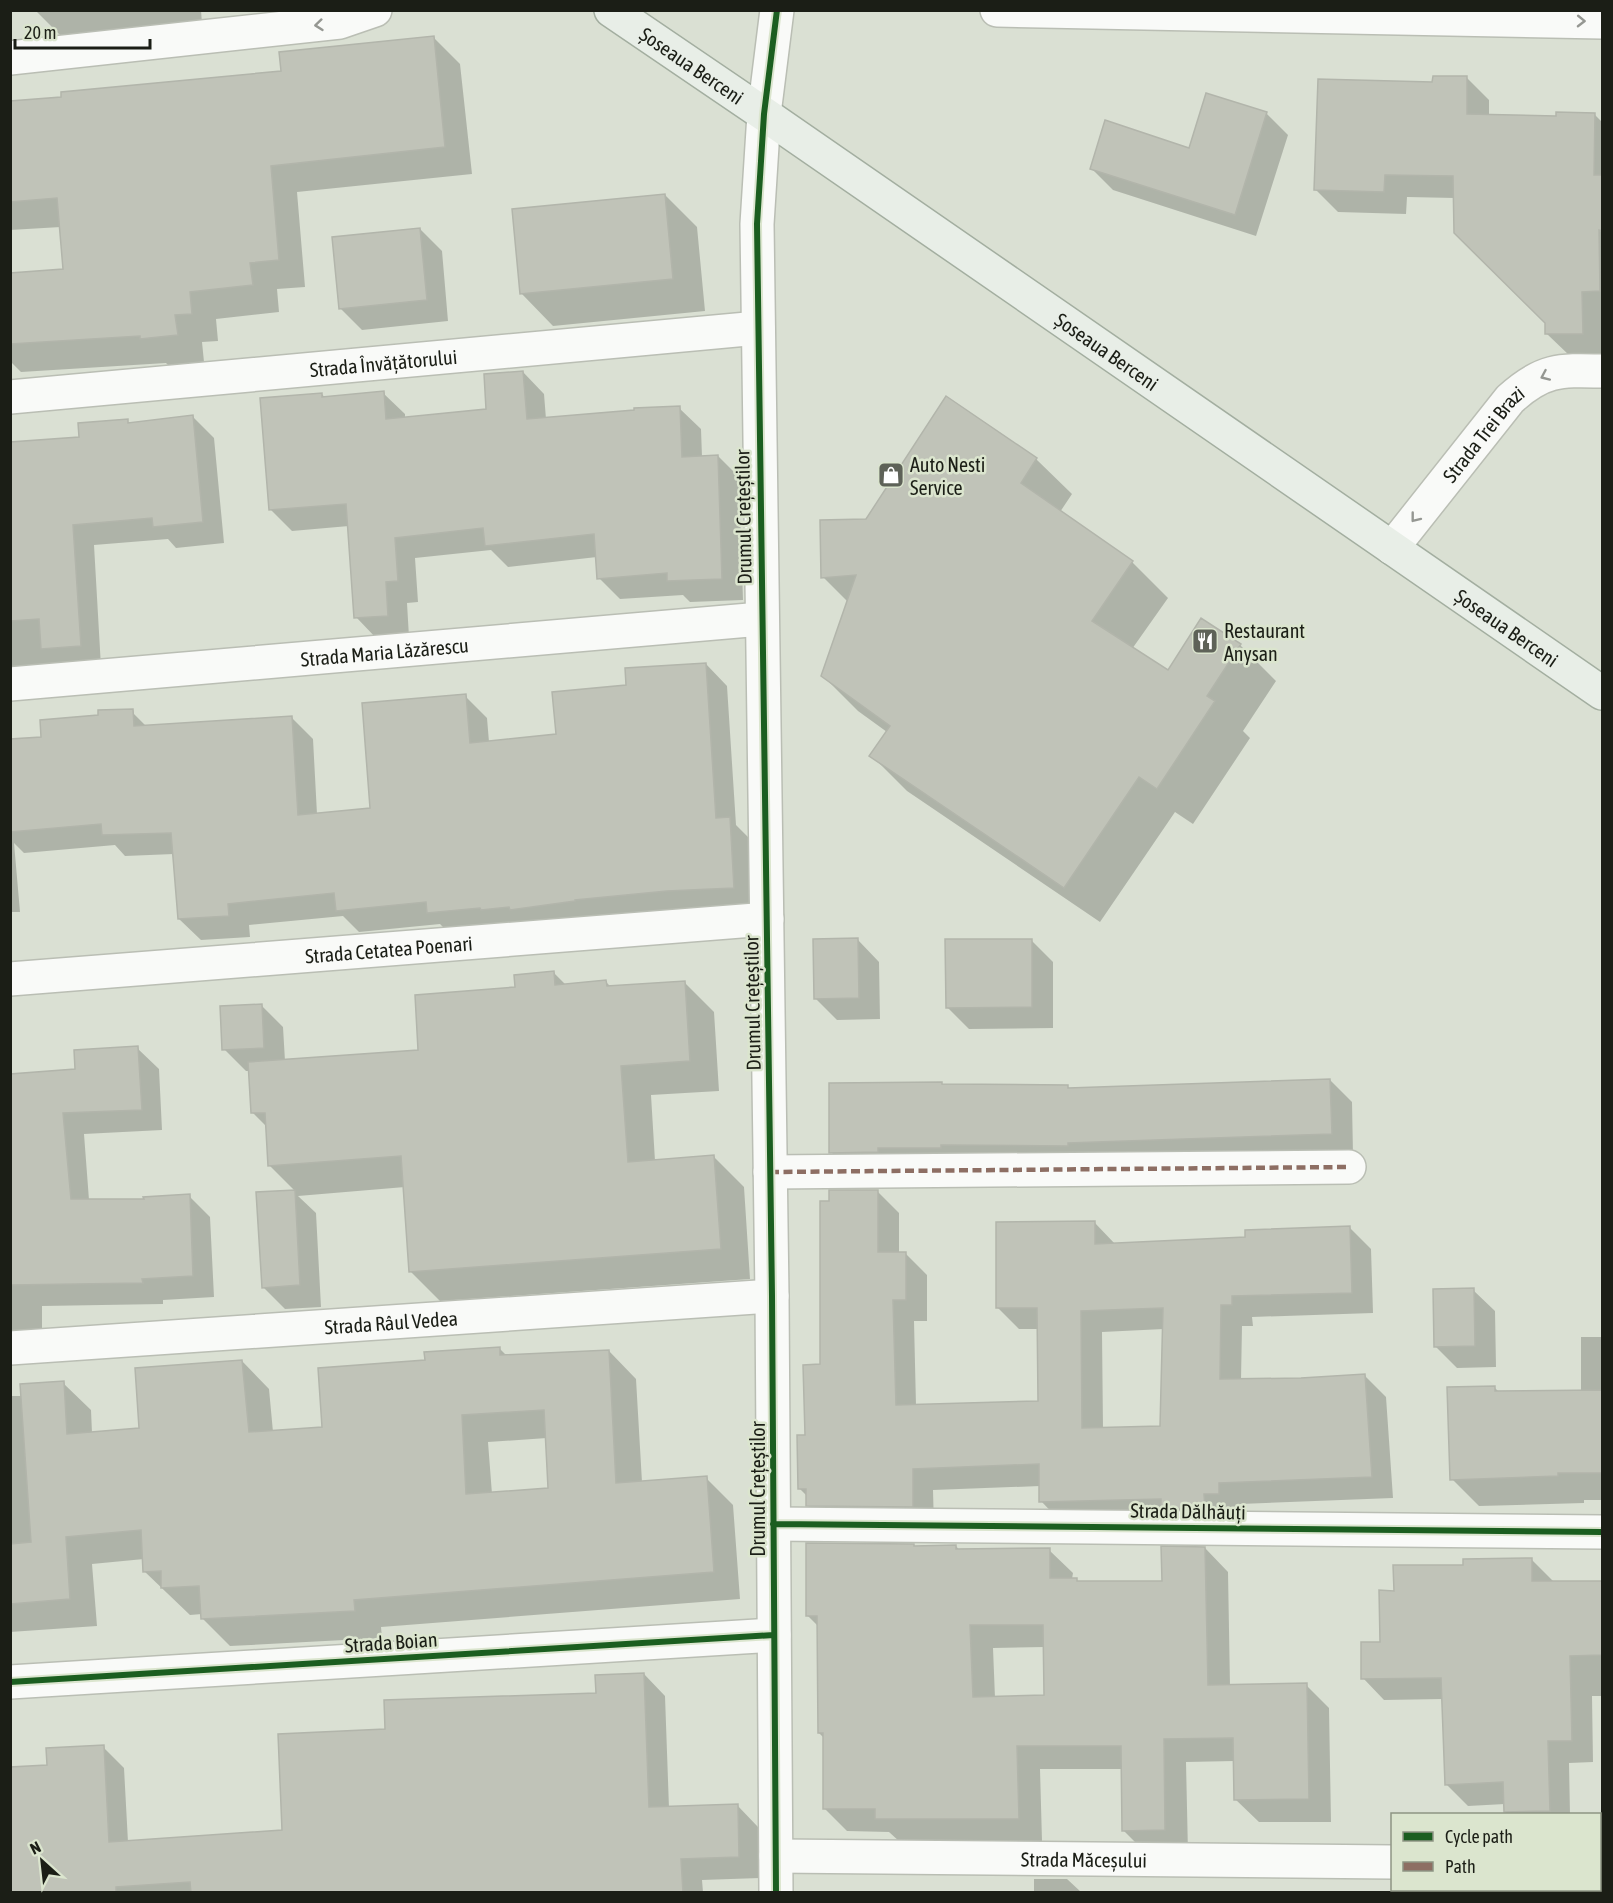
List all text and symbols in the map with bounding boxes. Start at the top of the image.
scale bar [15,12,150,50]
one-way arrow [1576,15,1585,28]
one-way arrow [314,18,323,31]
text: 20 m [24,22,56,43]
street label: Șoseaua Berceni [636,22,748,108]
street label: Șoseaua Berceni [1051,307,1163,395]
street label: Strada Învățătorului [309,344,458,381]
one-way arrow [1541,369,1552,381]
street label: Strada Trei Brazi [1437,381,1528,486]
street label: Drumul Crețeștilor [730,448,756,585]
place label: Auto Nesti Service [910,453,985,499]
shop icon: Auto Nesti Service [876,460,906,490]
one-way arrow [1412,512,1423,523]
street label: Șoseaua Berceni [1451,584,1563,671]
place label: Restaurant Anysan [1224,619,1305,665]
restaurant icon: Restaurant Anysan [1190,626,1220,656]
street label: Strada Maria Lăzărescu [300,633,470,670]
street label: Strada Cetatea Poenari [304,931,473,967]
street label: Drumul Crețeștilor [739,934,765,1071]
street label: Strada Râul Vedea [324,1306,459,1338]
street label: Drumul Crețeștilor [746,1420,769,1557]
street label: Strada Dălhăuți [1130,1498,1246,1524]
street label: Strada Boian [344,1627,438,1657]
legend [1391,1813,1601,1891]
text: Cycle path [1445,1826,1513,1847]
north arrow [12,1831,72,1891]
text: N [27,1837,43,1858]
street label: Strada Măceșului [1021,1847,1147,1871]
text: Path [1445,1856,1476,1877]

